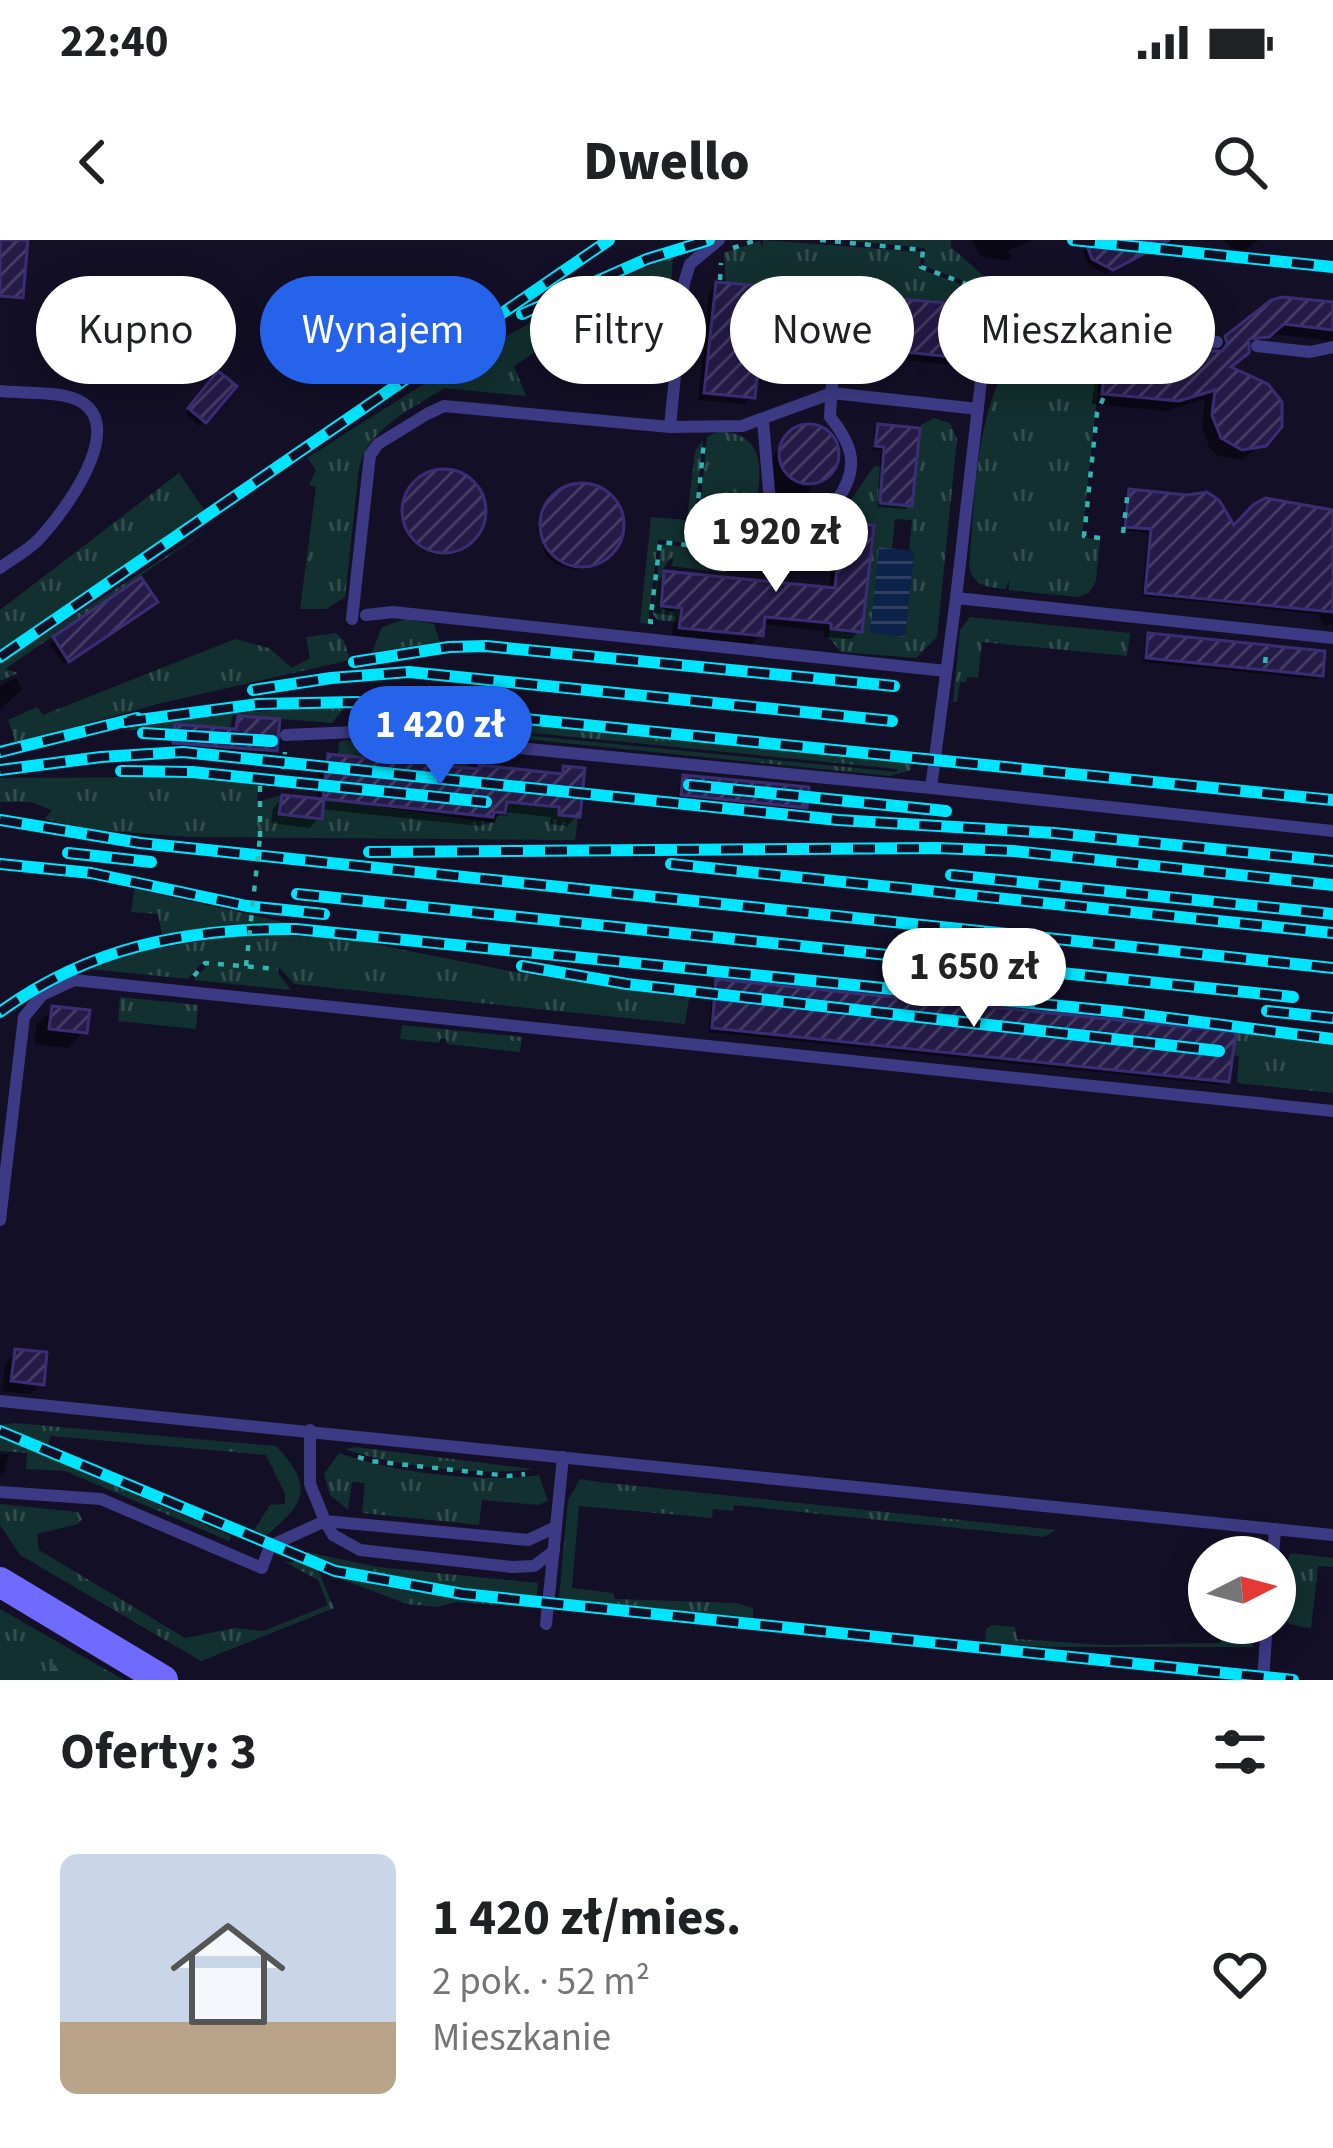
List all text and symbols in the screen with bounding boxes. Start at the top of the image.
text: 22:40 [60,10,169,74]
text: Dwello [583,124,750,201]
icon: back [60,129,126,195]
icon: search [1207,129,1273,195]
chip: Kupno [36,276,236,384]
chip: Wynajem [260,276,506,384]
chip: Filtry [530,276,706,384]
chip: Nowe [730,276,914,384]
chip: Mieszkanie [938,276,1215,384]
pin: 1 920 zł [652,493,900,595]
text: 1 920 zł [711,504,841,560]
pin: 1 420 zł [316,686,564,788]
text: 1 420 zł [375,697,505,753]
pin: 1 650 zł [850,928,1098,1030]
text: 1 650 zł [909,939,1039,995]
north arrow [1188,1536,1296,1644]
map controls [1188,1536,1296,1644]
text: Oferty: 3 [60,1716,257,1788]
icon: filters [1207,1719,1273,1785]
text: 1 420 zł/mies. [432,1882,741,1954]
icon: home [156,1902,300,2046]
icon: heart [1207,1941,1273,2007]
text: 2 pok. · 52 m² [432,1954,650,2010]
text: Mieszkanie [432,2010,611,2066]

